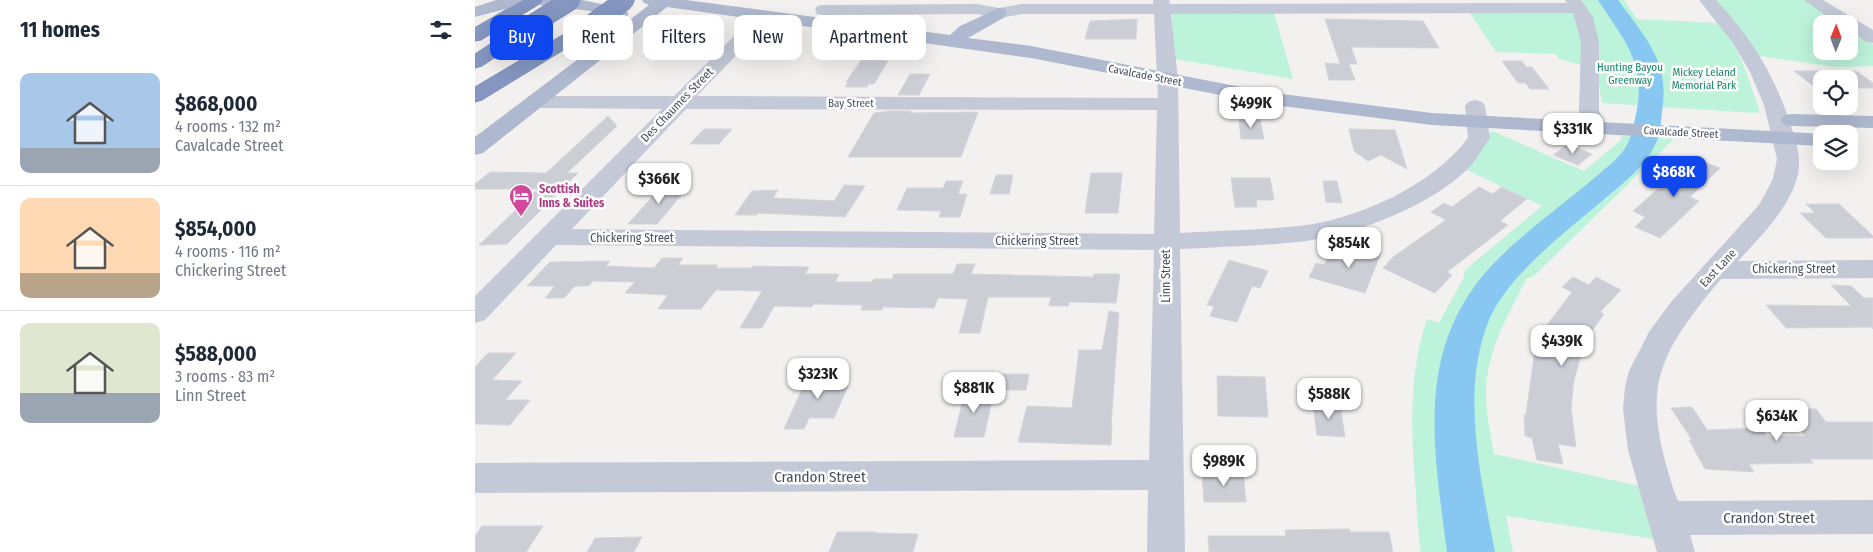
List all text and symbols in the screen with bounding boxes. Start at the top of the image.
chip: Buy [490,15,553,60]
chip: Rent [563,15,633,60]
chip: Filters [643,15,724,60]
chip: New [734,15,802,60]
chip: Apartment [812,15,926,60]
north arrow [1813,15,1857,60]
map controls [1813,15,1858,170]
icon: filters [427,16,455,44]
text: 11 homes [20,17,100,43]
park label: Hunting Bayou Greenway [1597,61,1663,87]
street label: Cavalcade Street [1107,62,1183,89]
street label: Des Chaumes Street [638,65,716,145]
park label: Mickey Leland Memorial Park [1672,66,1737,92]
button: locate [1813,70,1858,115]
pin: $499K [1216,86,1286,129]
text: $868,000 [175,91,257,117]
icon: home [60,93,120,153]
text: $499K [1230,93,1272,112]
street label: Bay Street [828,97,874,110]
pin: $331K [1538,112,1608,155]
text: 4 rooms · 132 m² [175,117,281,136]
text: $331K [1554,119,1592,138]
street label: Cavalcade Street [1643,124,1719,141]
button: layers [1813,125,1858,170]
text: Cavalcade Street [175,136,283,155]
pin: $868K [1639,156,1709,198]
pin: $366K [624,162,694,205]
text: $868K [1653,162,1695,181]
text: $366K [638,169,680,188]
place label: Scottish Inns & Suites [539,182,605,210]
hotel icon: Scottish Inns & Suites [508,183,534,217]
text: $854,000 [175,216,257,242]
icon: home [60,218,120,278]
pin: $854K [1314,226,1384,269]
street label: Chickering Street [590,231,674,245]
text: $854K [1328,233,1370,252]
street label: Chickering Street [995,234,1079,248]
text: 4 rooms · 116 m² [175,242,281,261]
street label: East Lane [1697,246,1739,290]
street label: Linn Street [1159,249,1173,303]
text: Chickering Street [175,261,286,280]
street label: Chickering Street [1752,262,1836,276]
pin: $439K [1527,324,1597,367]
text: $439K [1541,331,1583,350]
text: $588,000 [175,341,257,367]
icon: home [60,343,120,403]
pin: $323K [783,358,853,400]
text: $323K [798,364,838,383]
text: 3 rooms · 83 m² [175,367,275,386]
pin: $881K [939,372,1009,414]
text: $881K [954,378,994,397]
pin: $588K [1294,378,1364,420]
text: $588K [1308,384,1350,403]
text: Linn Street [175,386,246,405]
pin: $634K [1742,400,1812,442]
text: $634K [1756,406,1798,425]
pin: $989K [1189,444,1259,487]
text: $989K [1203,451,1245,470]
street label: Crandon Street [774,468,866,486]
street label: Crandon Street [1723,509,1815,527]

